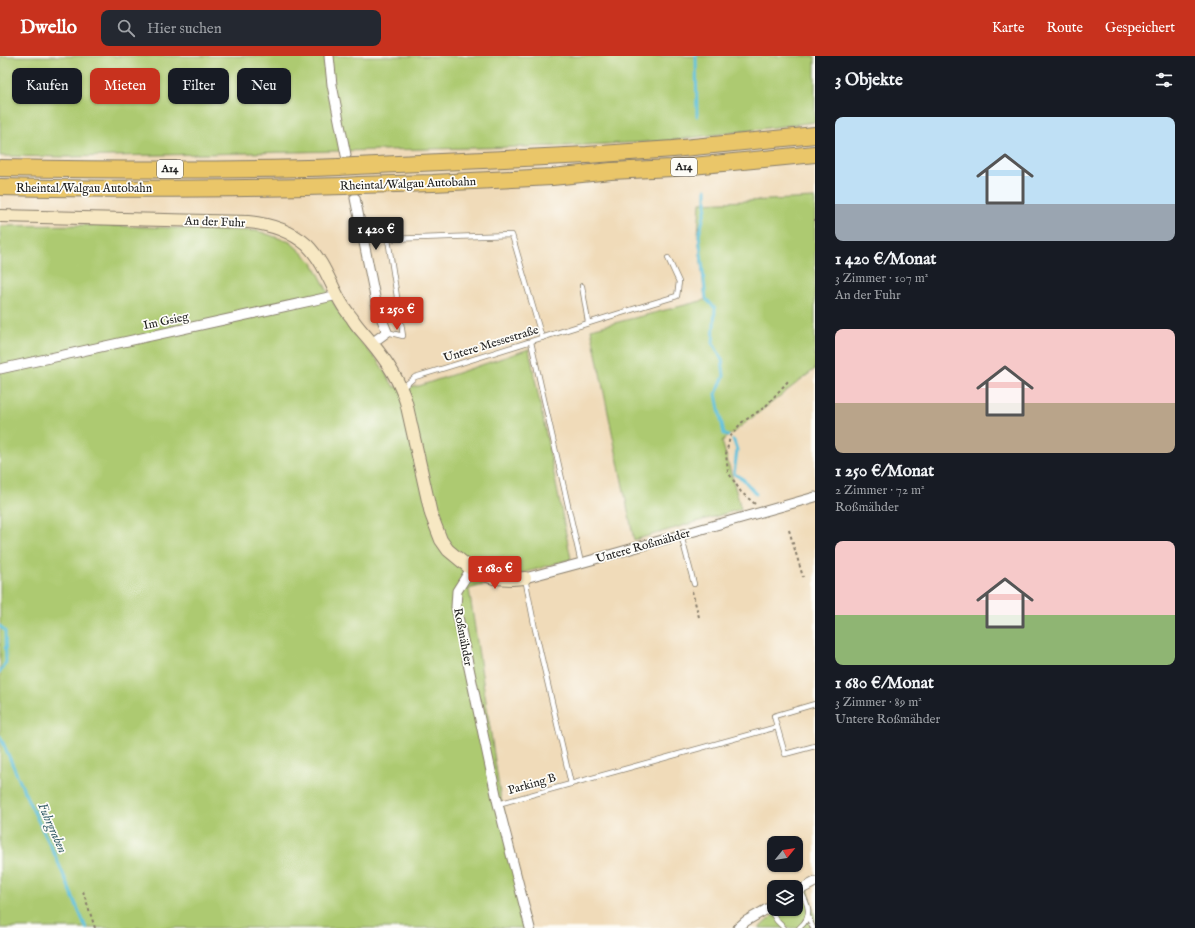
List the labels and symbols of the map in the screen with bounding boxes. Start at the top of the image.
road number: A14 [671,158,697,176]
road number: A14 [157,160,183,178]
street label: Rheintal/Walgau Autobahn [340,174,477,194]
street label: Rheintal/Walgau Autobahn [16,181,153,196]
street label: An der Fuhr [183,213,246,231]
pin: 1 420 € [339,217,413,251]
pin: 1 250 € [360,297,434,331]
street label: Im Gsieg [142,309,191,333]
street label: Untere Messestraße [442,322,541,366]
street label: Untere Roßmähder [594,525,692,567]
pin: 1 680 € [458,556,532,590]
street label: Roßmähder [450,607,476,668]
street label: Parking B [506,770,558,798]
water label: Fuhrgraben [32,800,71,856]
north arrow [767,836,803,872]

